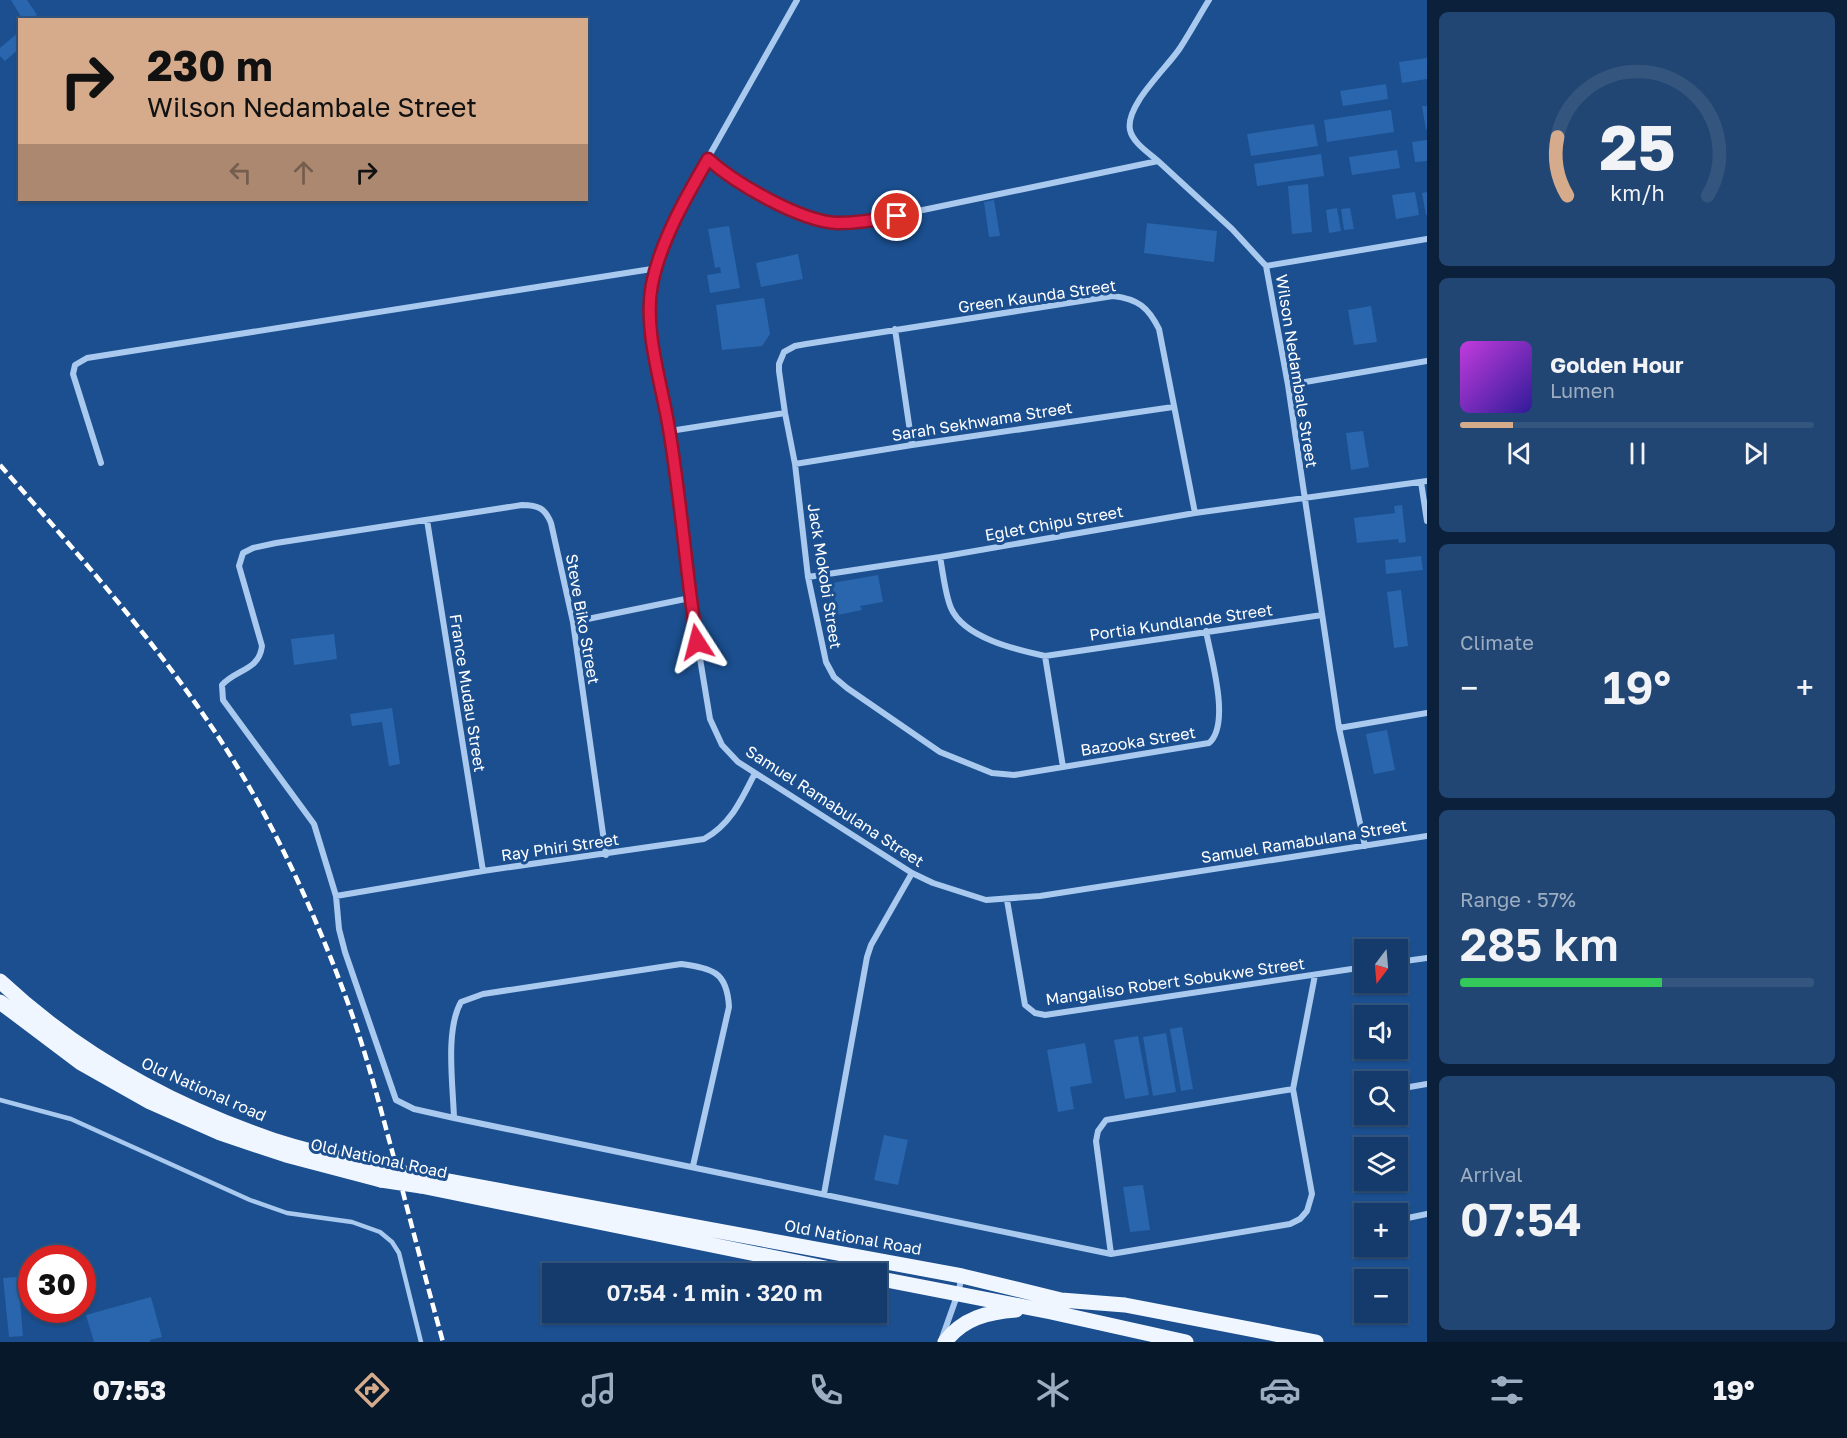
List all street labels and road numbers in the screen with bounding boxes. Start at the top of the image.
street label: Wilson Nedambale Street [1272,273,1322,469]
street label: Green Kaunda Street [957,275,1117,317]
street label: Sarah Sekhwama Street [890,397,1074,445]
street label: Eglet Chipu Street [983,501,1125,545]
street label: Jack Mokobi Street [804,502,846,650]
street label: Steve Biko Street [562,552,604,686]
street label: Portia Kundlande Street [1088,599,1274,645]
street label: France Mudau Street [446,612,490,774]
street label: Bazooka Street [1079,722,1197,760]
street label: Samuel Ramabulana Street [742,741,928,871]
street label: Samuel Ramabulana Street [1200,815,1408,867]
street label: Ray Phiri Street [500,829,620,865]
street label: Mangaliso Robert Sobukwe Street [1044,953,1306,1009]
street label: Old National road [138,1053,270,1125]
street label: Old National Road [309,1134,449,1182]
street label: Old National Road [783,1215,923,1259]

